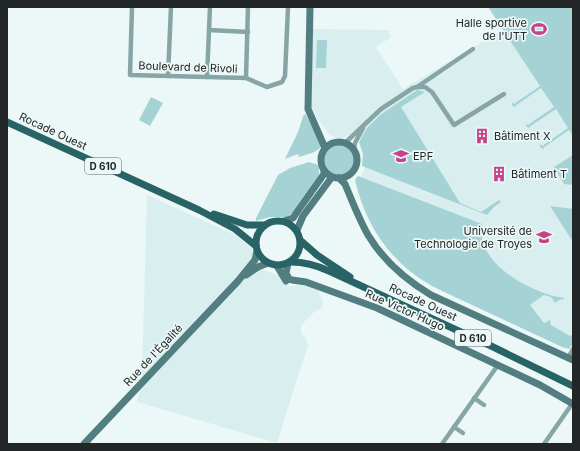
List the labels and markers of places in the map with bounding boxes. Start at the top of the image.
place label: Halle sportive de l'UTT [456,16,527,43]
sports icon: Halle sportive de l'UTT [530,20,548,38]
building icon: Bâtiment X [473,127,491,145]
place label: Bâtiment X [494,129,551,143]
school or university icon: EPF [392,147,410,165]
place label: EPF [413,149,433,163]
building icon: Bâtiment T [490,165,508,183]
place label: Bâtiment T [511,167,567,181]
place label: Université de Technologie de Troyes [414,224,532,251]
school or university icon: Université de Technologie de Troyes [535,228,553,246]

